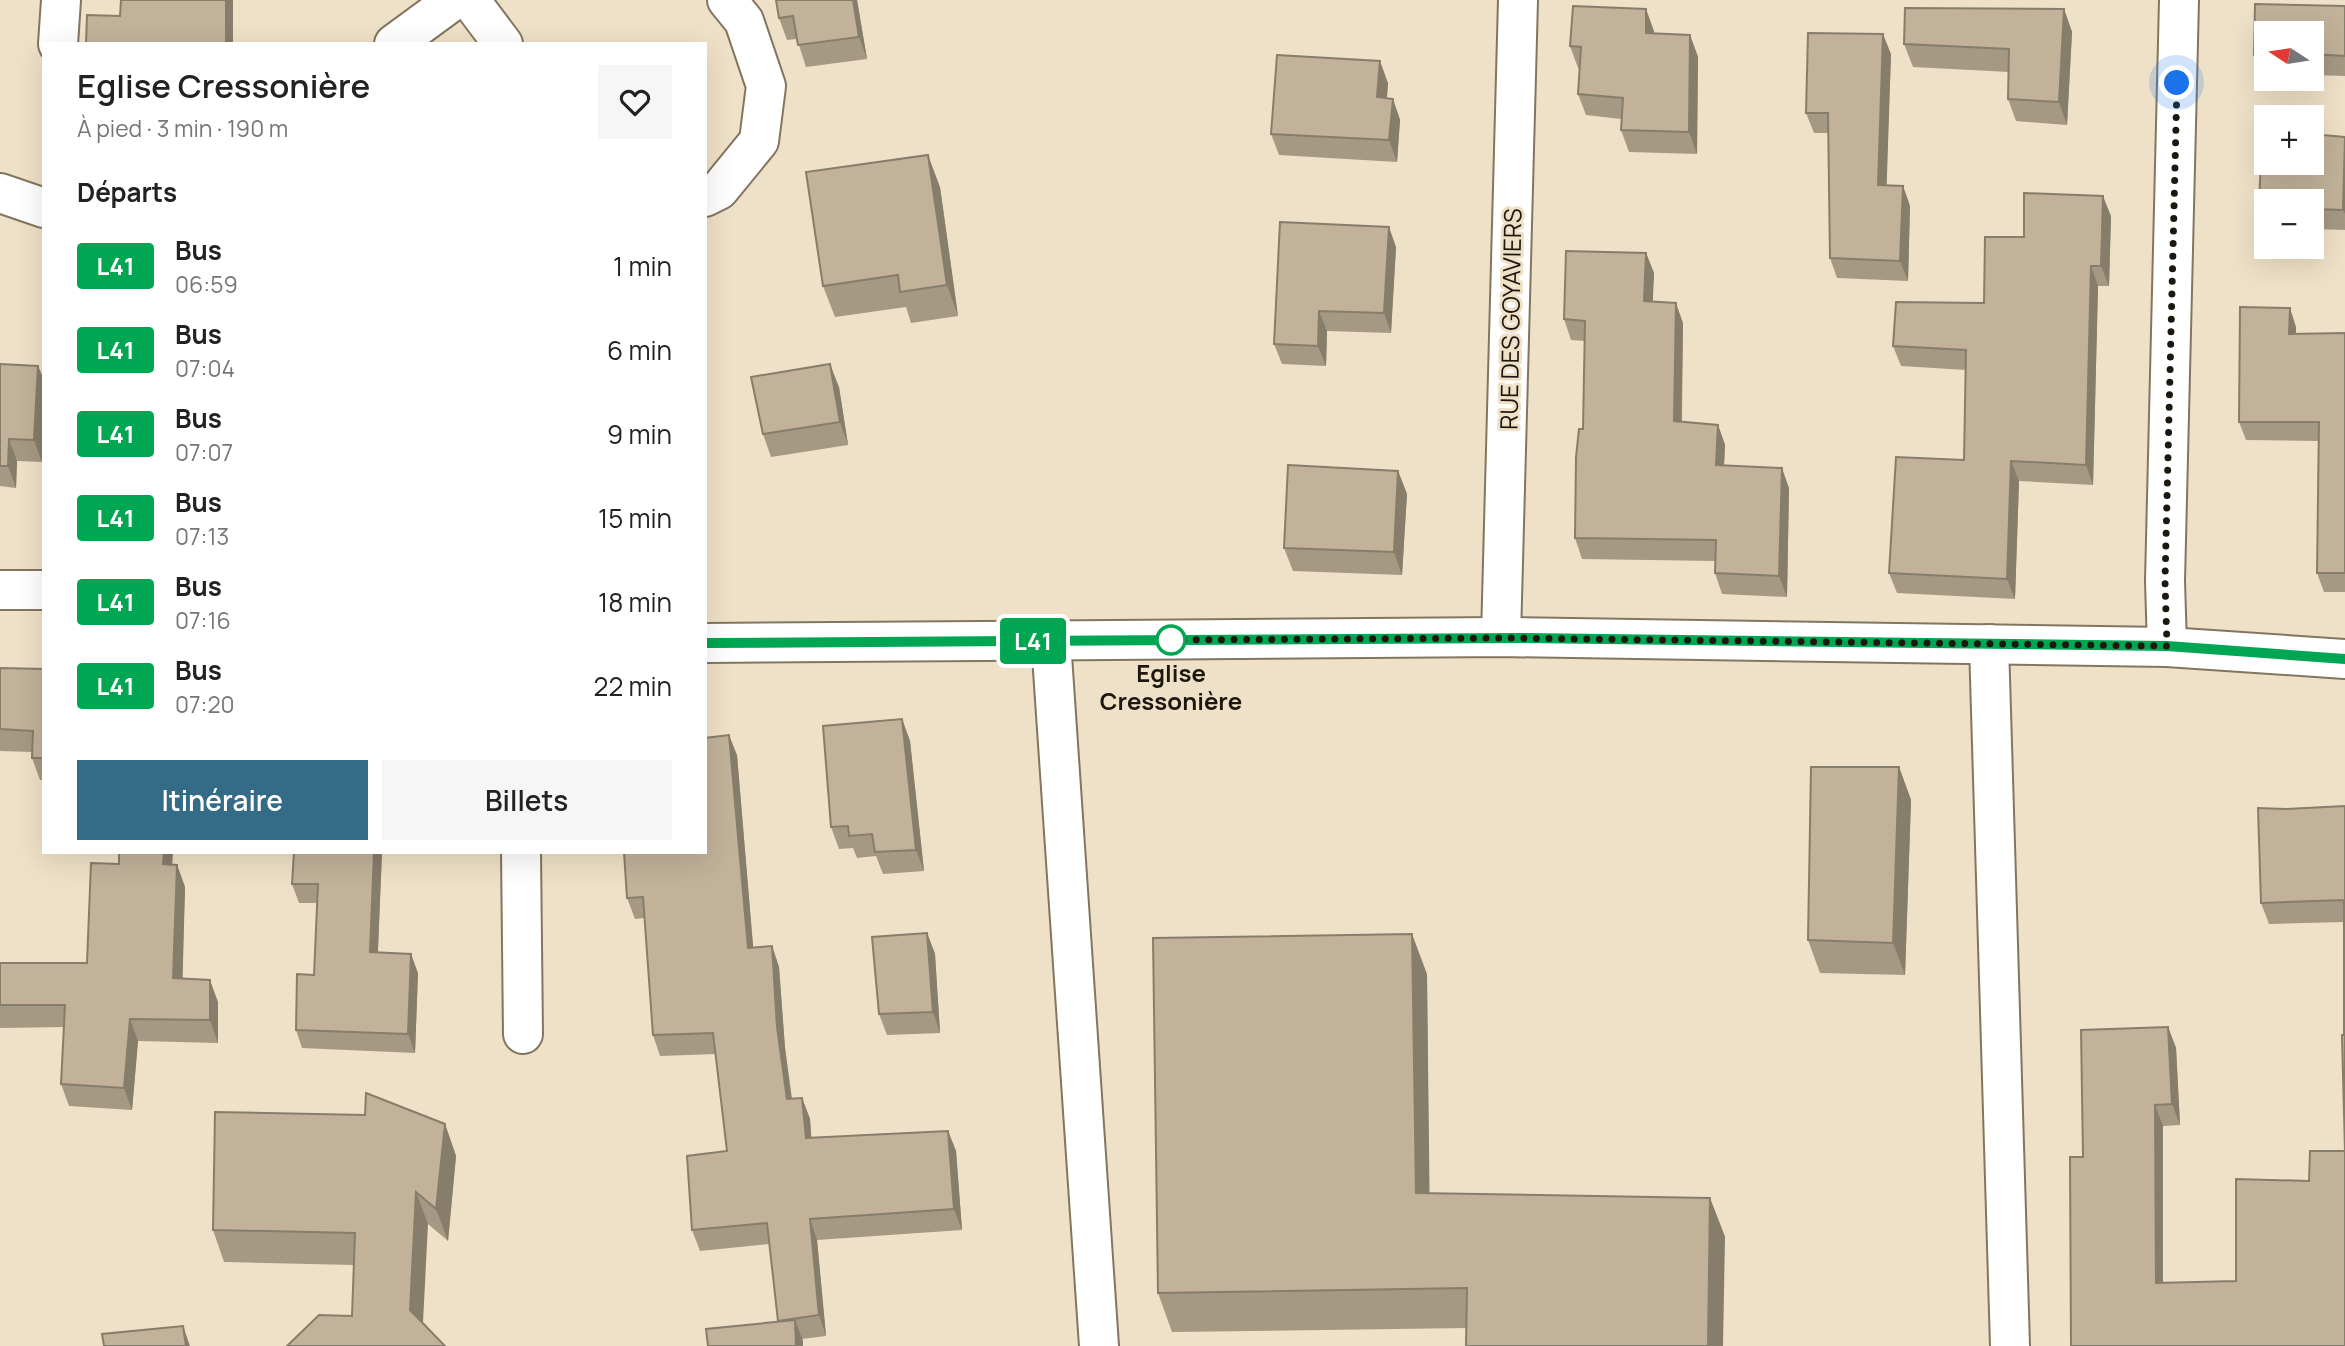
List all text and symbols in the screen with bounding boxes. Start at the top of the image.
north arrow [2254,21,2324,91]
map controls [2254,21,2324,259]
text: Eglise Cressonière [77,63,370,108]
button: heart [598,65,672,139]
your location [2159,65,2194,100]
button: + [2254,105,2324,175]
text: À pied · 3 min · 190 m [77,112,288,144]
text: Départs [77,174,177,210]
button: − [2254,189,2324,259]
street label: RUE DES GOYAVIERS [1492,208,1528,430]
text: Bus [175,232,222,268]
text: 1 min [613,248,672,284]
text: L41 [97,249,134,282]
text: 06:59 [175,268,238,300]
text: Bus [175,316,222,352]
text: 6 min [607,332,672,368]
text: L41 [97,333,134,366]
text: 07:04 [175,352,235,384]
text: Bus [175,400,222,436]
text: 9 min [607,416,672,452]
text: L41 [97,417,134,450]
text: 07:07 [175,436,233,468]
text: Bus [175,484,222,520]
text: 15 min [598,500,672,536]
text: L41 [97,501,134,534]
text: 07:13 [175,520,229,552]
text: Bus [175,568,222,604]
text: 18 min [598,584,672,620]
text: L41 [97,585,134,618]
text: 07:16 [175,604,231,636]
line badge: L41 [993,618,1073,664]
text: L41 [1014,624,1052,657]
marker: Eglise Cressonière [1156,625,1186,655]
text: Bus [175,652,222,688]
place label: Eglise Cressonière [1100,656,1242,717]
text: 22 min [594,668,672,704]
text: L41 [97,669,134,702]
text: 07:20 [175,688,235,720]
button: Itinéraire [77,760,368,840]
button: Billets [382,760,672,840]

